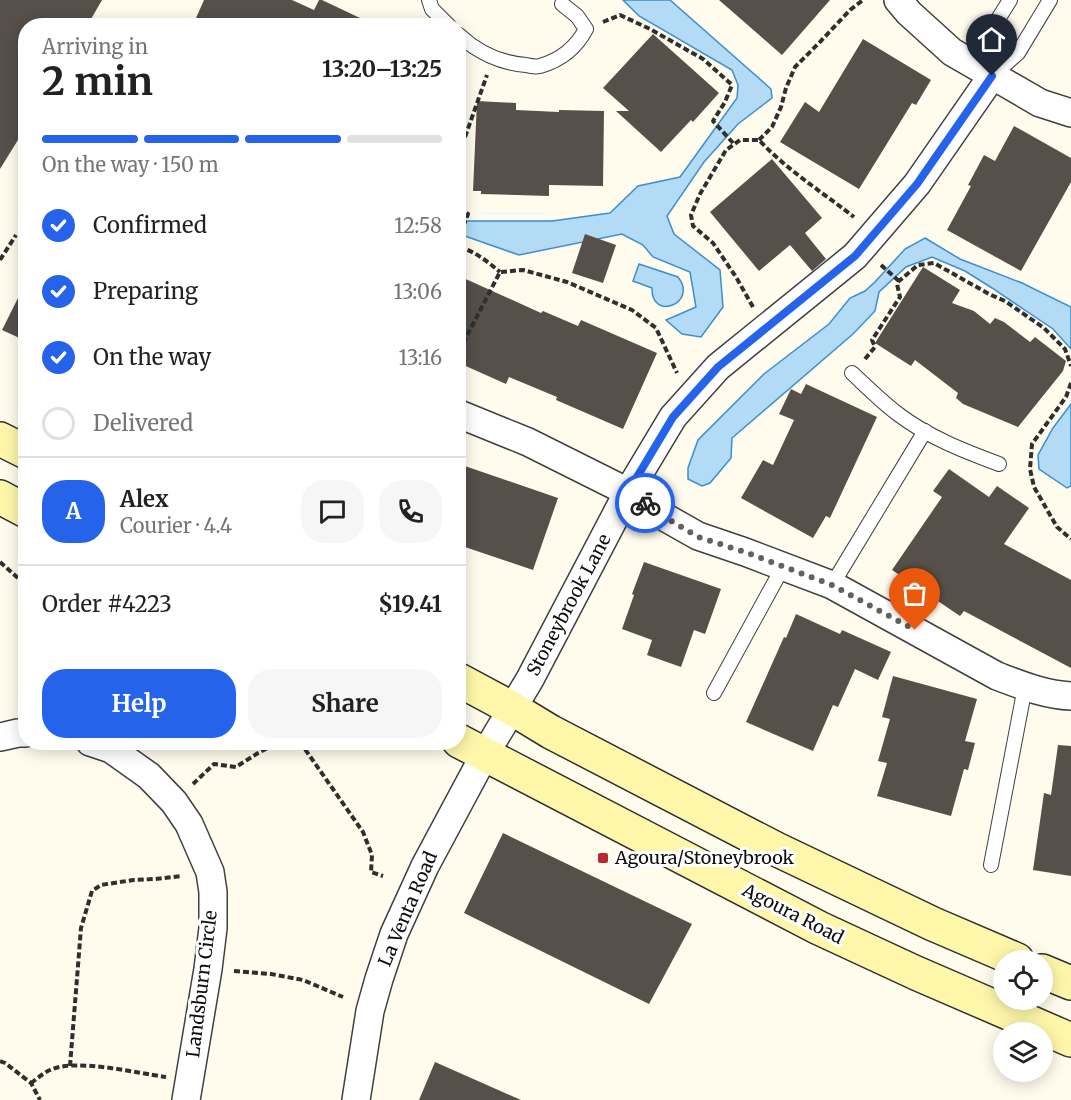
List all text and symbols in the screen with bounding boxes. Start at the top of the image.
pin [966,14,1017,76]
icon: home [975,23,1008,56]
text: Arriving in [42,34,148,59]
text: 13:20–13:25 [322,55,442,83]
text: 2 min [42,57,153,106]
text: On the way · 150 m [42,152,219,177]
icon: check [42,209,75,242]
text: Confirmed [93,211,207,239]
text: 12:58 [394,213,442,238]
icon: check [42,275,75,308]
text: Preparing [93,277,198,305]
text: 13:06 [393,279,442,304]
icon: check [42,341,75,374]
text: On the way [93,343,211,371]
text: 13:16 [399,345,442,370]
text: Delivered [93,409,193,437]
courier [615,473,675,533]
button: chat [301,480,364,543]
button: phone [379,480,442,543]
text: Alex [120,485,169,513]
icon: bike [629,487,662,520]
text: A [66,497,81,525]
text: Courier · 4.4 [120,513,232,538]
street label: Stoneybrook Lane [521,530,616,680]
pin [889,568,940,630]
icon: bag [898,577,931,610]
text: Order #4223 [42,590,172,618]
text: $19.41 [378,590,442,618]
button: Help [42,669,236,738]
button: Share [248,669,442,738]
place label: Agoura/Stoneybrook [614,846,795,869]
street label: La Venta Road [373,848,442,970]
marker: Agoura/Stoneybrook [596,851,610,865]
street label: Agoura Road [738,878,848,949]
street label: Landsburn Circle [181,909,222,1059]
map controls [993,950,1053,1082]
button: locate [993,950,1053,1010]
button: layers [993,1022,1053,1082]

